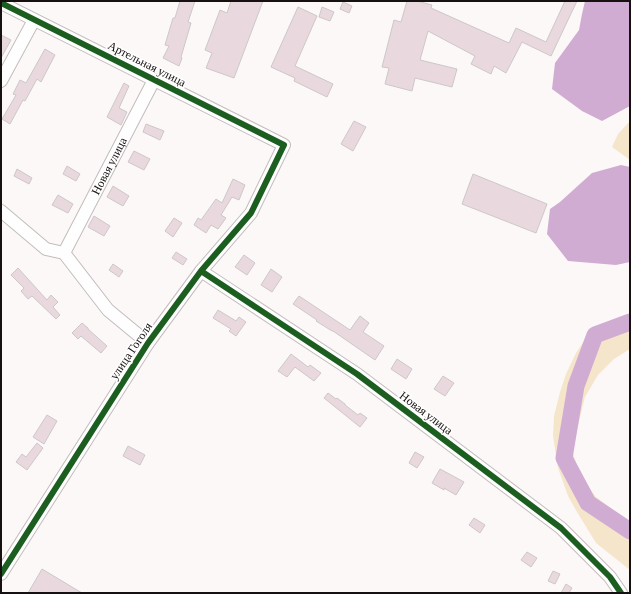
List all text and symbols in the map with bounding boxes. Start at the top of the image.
street label: Артельная улица [106,38,189,90]
street label: Новая улица [88,134,130,197]
street label: улица Гоголя [107,319,155,382]
street label: Новая улица [397,388,456,438]

